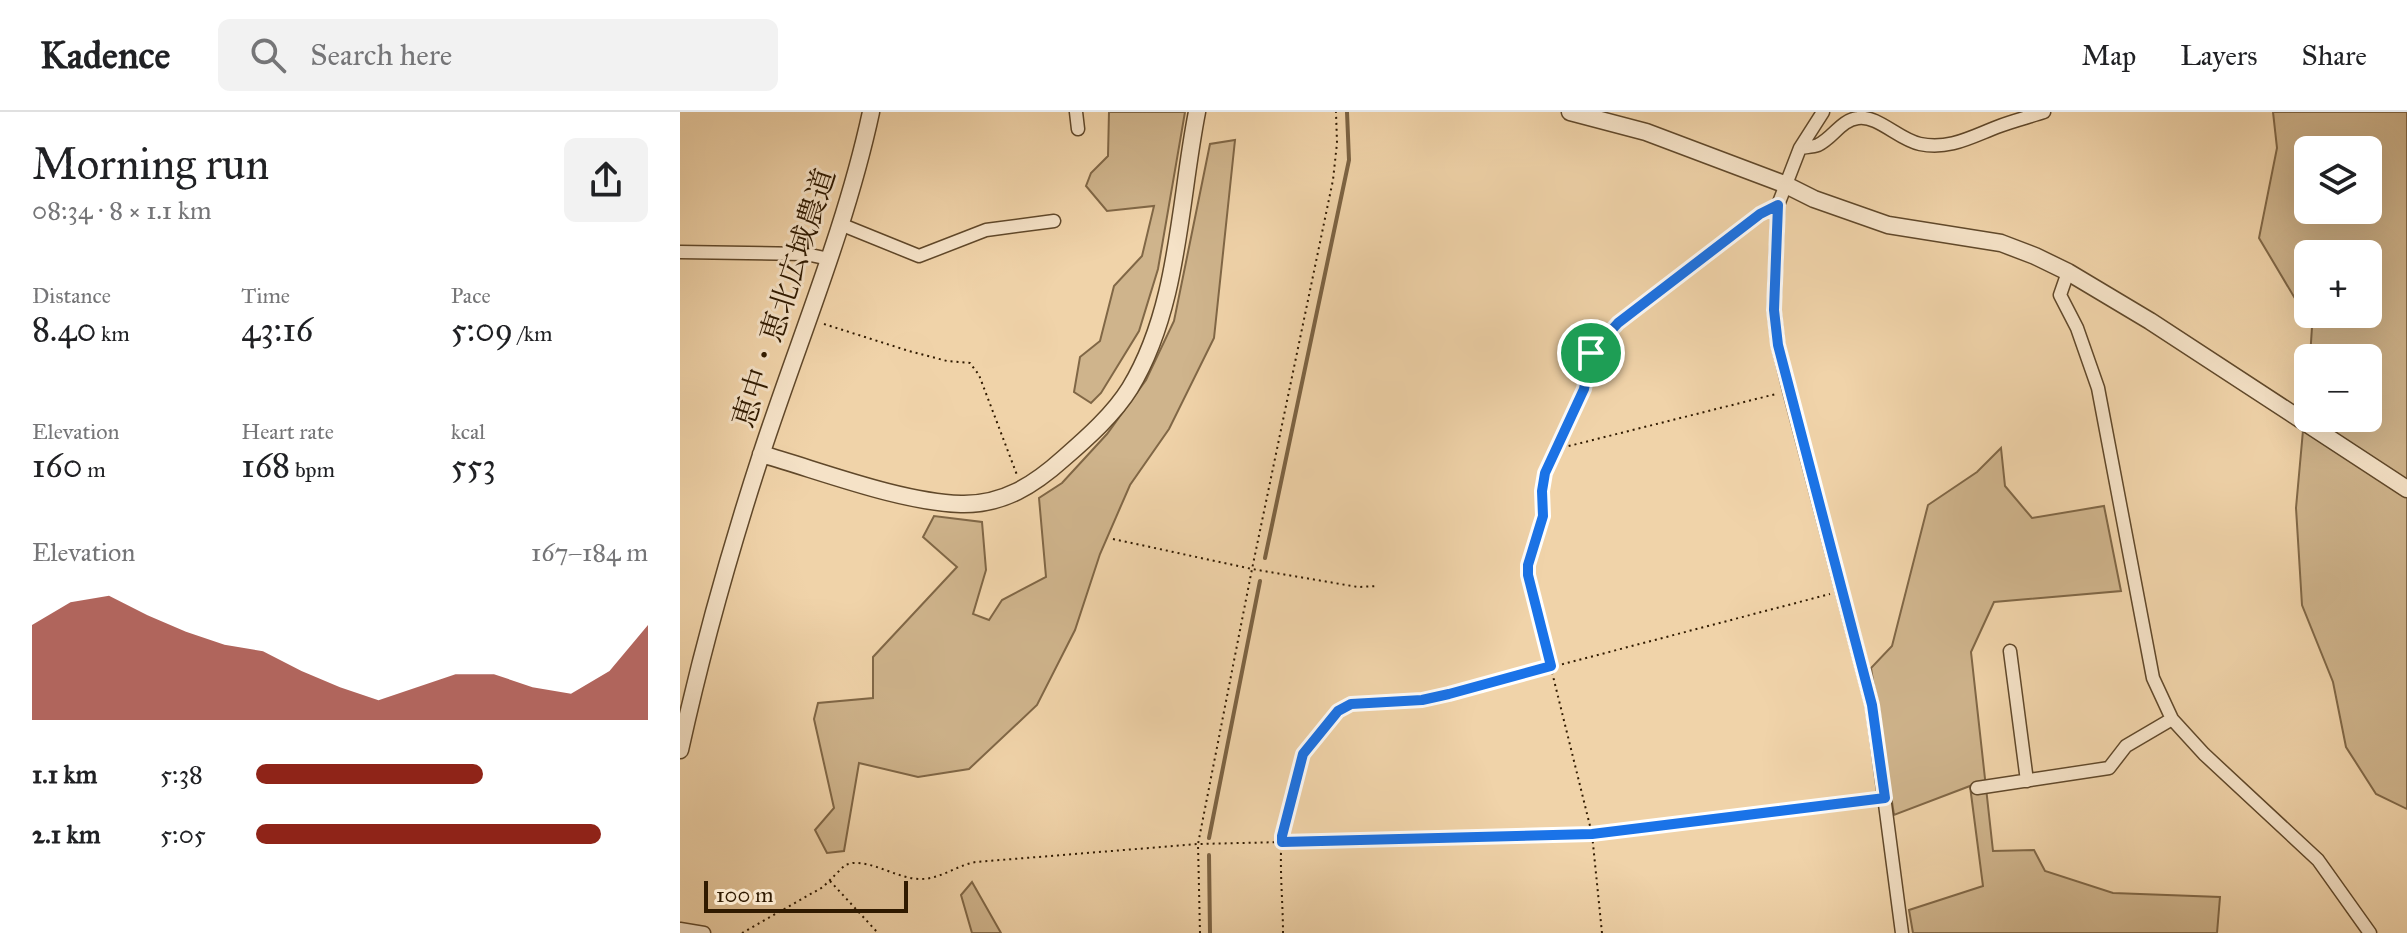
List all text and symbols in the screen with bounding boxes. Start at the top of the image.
search box [218,19,778,91]
text: Kadence [40,32,170,78]
icon: search [246,33,290,77]
text: Search here [310,37,452,73]
text: Map [2081,38,2136,73]
text: Layers [2180,38,2258,73]
text: Share [2302,38,2367,73]
map controls [2294,136,2382,432]
button: layers [2294,136,2382,224]
text: Morning run [32,137,269,191]
button: share [564,138,648,222]
street label: 恵中・恵北広域農道 [725,164,843,432]
text: 08:34 · 8 × 1.1 km [32,194,212,226]
button: + [2294,240,2382,328]
text: Distance [32,282,111,309]
text: Time [241,282,290,309]
text: Pace [451,282,491,309]
text: 8.40 [32,309,96,350]
text: 43:16 [241,309,313,350]
text: 5:09 [451,309,513,350]
pin [1557,319,1625,387]
text: km [96,320,130,347]
text: /km [513,320,552,347]
icon: arrive [1569,331,1613,375]
button: − [2294,344,2382,432]
text: Elevation [32,418,119,445]
text: Heart rate [241,418,334,445]
text: kcal [451,418,485,445]
text: 160 [32,445,83,486]
text: 168 [241,445,290,486]
text: 553 [451,445,496,486]
text: m [83,456,106,483]
text: bpm [290,456,335,483]
text: Elevation [32,536,135,568]
text: 167–184 m [531,536,648,568]
text: 1.1 km [32,758,97,790]
text: 5:38 [160,758,203,790]
text: 2.1 km [32,818,101,850]
text: 5:05 [160,818,206,850]
scale bar [704,877,908,913]
text: 100 m [716,881,773,908]

